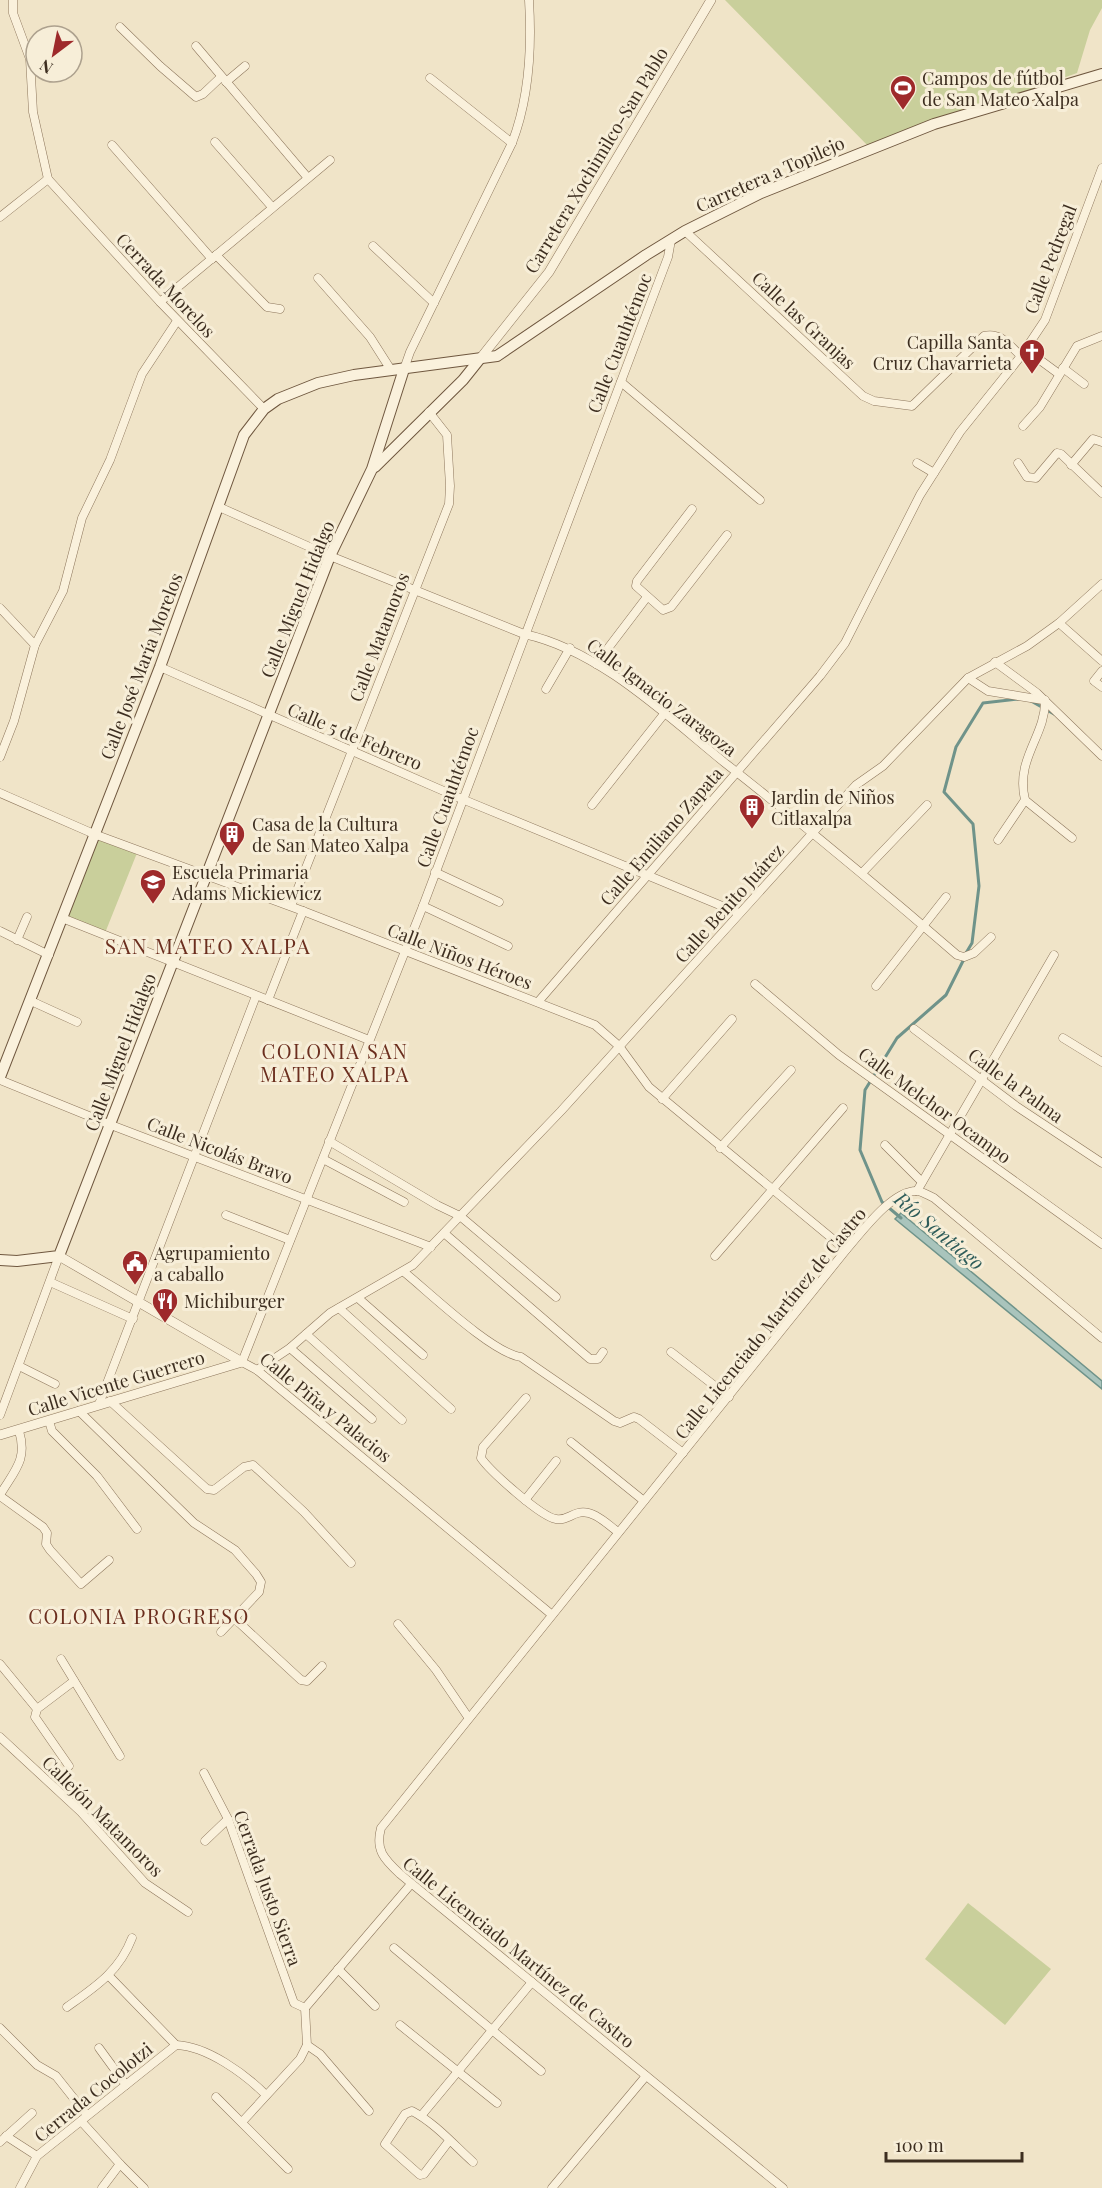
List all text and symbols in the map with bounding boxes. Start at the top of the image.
north arrow [24,24,84,84]
street label: Carretera Xochimilco-San Pablo [519,42,673,278]
text: N [35,55,56,79]
place label: Campos de fútbol de San Mateo Xalpa [922,66,1079,111]
sports icon: Campos de fútbol de San Mateo Xalpa [888,73,918,111]
street label: Carretera a Topilejo [692,130,848,218]
street label: Calle Pedregal [1018,201,1082,317]
street label: Cerrada Morelos [111,227,221,343]
street label: Calle las Granjas [747,266,861,374]
street label: Calle Cuauhtémoc [581,269,657,416]
place label: Capilla Santa Cruz Chavarrieta [873,330,1012,375]
church icon: Capilla Santa Cruz Chavarrieta [1017,337,1047,375]
street label: Calle Miguel Hidalgo [255,517,340,681]
street label: Calle José María Morelos [94,569,188,763]
street label: Calle Matamoros [343,569,415,705]
street label: Calle Ignacio Zaragoza [582,633,742,761]
street label: Calle 5 de Febrero [284,697,426,775]
street label: Calle Cuauhtémoc [410,723,484,871]
street label: Calle Emiliano Zapata [594,762,728,910]
place label: Jardin de Niños Citlaxalpa [770,785,895,830]
building icon: Jardin de Niños Citlaxalpa [737,792,767,830]
place label: Casa de la Cultura de San Mateo Xalpa [252,812,409,857]
building icon: Casa de la Cultura de San Mateo Xalpa [217,819,247,857]
street label: Calle Benito Juárez [669,838,789,968]
place label: Escuela Primaria Adams Mickiewicz [171,860,322,905]
school or university icon: Escuela Primaria Adams Mickiewicz [138,867,168,905]
street label: Calle Niños Héroes [384,917,536,995]
district label: SAN MATEO XALPA [105,931,311,959]
street label: Calle Miguel Hidalgo [79,969,161,1134]
district label: COLONIA SAN MATEO XALPA [260,1037,410,1087]
street label: Calle Melchor Ocampo [854,1041,1016,1169]
street label: Calle la Palma [963,1042,1069,1128]
street label: Calle Nicolás Bravo [144,1111,296,1189]
water label: Río Santiago [889,1184,991,1275]
street label: Calle Licenciado Martínez de Castro [669,1202,871,1444]
place label: Agrupamiento a caballo [153,1241,270,1286]
public building icon: Agrupamiento a caballo [120,1248,150,1286]
restaurant icon: Michiburger [150,1286,180,1324]
place label: Michiburger [184,1289,285,1313]
street label: Calle Vicente Guerrero [25,1345,207,1421]
street label: Calle Piña y Palacios [255,1346,397,1468]
district label: COLONIA PROGRESO [28,1602,250,1629]
street label: Callejón Matamoros [37,1750,169,1882]
street label: Cerrada Justo Sierra [229,1807,307,1969]
street label: Calle Licenciado Martínez de Castro [398,1851,640,2053]
street label: Cerrada Cocolotzi [29,2037,157,2147]
scale bar [886,2125,1022,2163]
text: 100 m [895,2133,944,2157]

